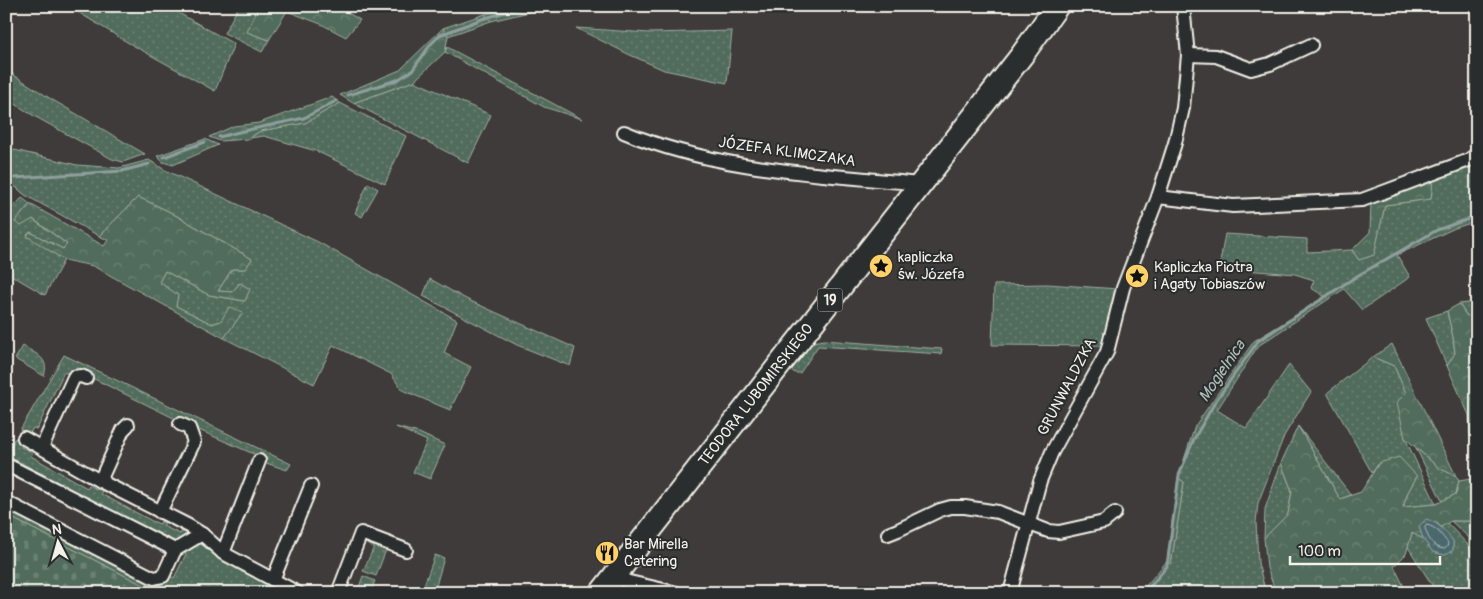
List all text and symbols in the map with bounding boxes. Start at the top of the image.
street label: JÓZEFA KLIMCZAKA [717,133,857,171]
place label: kapliczka św. Józefa [898,248,964,284]
place icon: kapliczka św. Józefa [868,253,894,279]
place label: Kapliczka Piotra i Agaty Tobiaszów [1154,258,1265,294]
place icon: Kapliczka Piotra i Agaty Tobiaszów [1124,263,1150,289]
road number: 19 [818,288,842,312]
street label: TEODORA LUBOMIRSKIEGO [694,320,818,470]
street label: GRUNWALDZKA [1033,335,1101,439]
water label: Mogielnica [1194,335,1251,406]
north arrow [32,516,82,566]
text: N [51,521,62,539]
scale bar [1290,534,1440,566]
place label: Bar Mirella Catering [624,535,688,571]
restaurant icon: Bar Mirella Catering [594,540,620,566]
text: 100 m [1298,542,1341,561]

